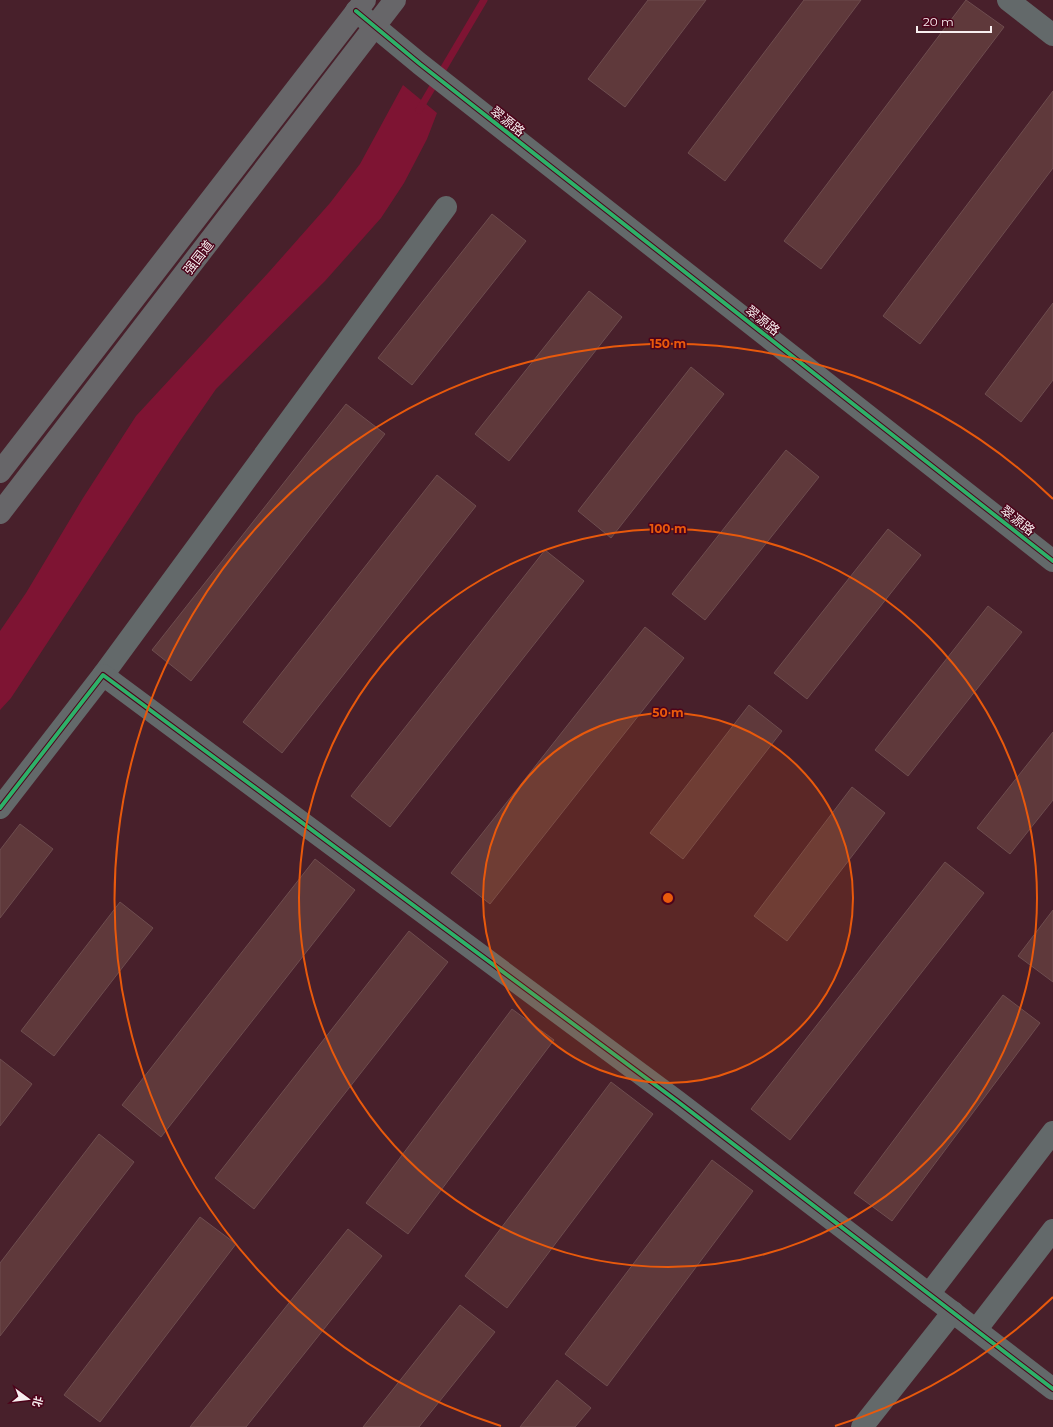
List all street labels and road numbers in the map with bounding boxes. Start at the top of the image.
street label: 翠源路 [488,103,528,139]
street label: 强国道 [180,237,216,277]
street label: 翠源路 [743,302,783,338]
street label: 翠源路 [998,502,1038,538]

